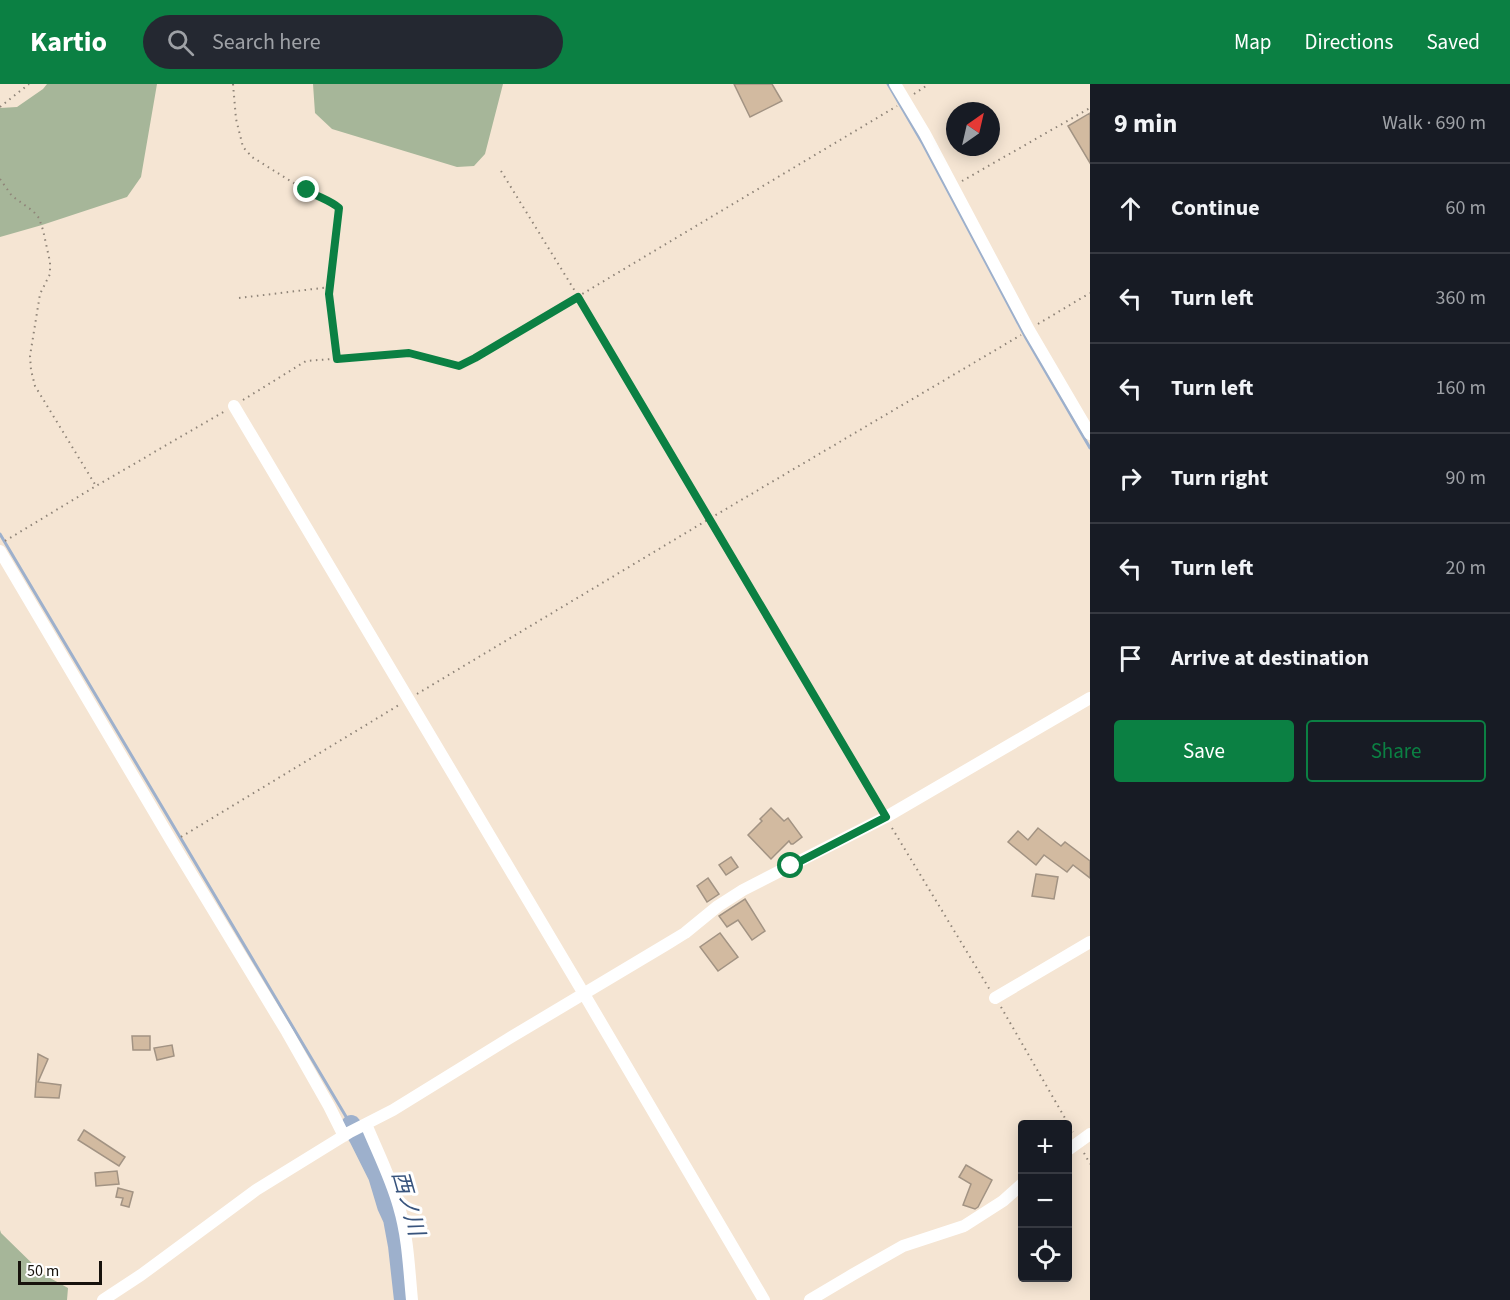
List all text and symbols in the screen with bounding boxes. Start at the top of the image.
search box [143,15,563,69]
text: Kartio [30,22,107,62]
icon: search [164,26,197,59]
text: Search here [212,26,321,58]
text: Map [1234,27,1272,57]
text: Directions [1305,27,1393,57]
text: Saved [1426,27,1480,57]
north arrow [946,102,1000,156]
text: 9 min [1114,105,1177,142]
text: Walk · 690 m [1382,109,1486,137]
route end [293,176,319,202]
icon: ahead [1114,192,1147,225]
text: Continue [1171,192,1260,224]
text: 60 m [1446,194,1486,222]
icon: left [1114,282,1147,315]
text: Turn left [1171,282,1253,314]
text: 360 m [1436,284,1486,312]
icon: left [1114,372,1147,405]
text: Turn left [1171,372,1253,404]
text: 160 m [1436,374,1486,402]
icon: right [1114,462,1147,495]
text: Turn right [1171,462,1268,494]
text: 90 m [1446,464,1486,492]
icon: left [1114,552,1147,585]
text: Turn left [1171,552,1253,584]
text: 20 m [1446,554,1486,582]
icon: arrive [1114,642,1147,675]
text: Arrive at destination [1171,642,1369,674]
button: Save [1114,720,1294,782]
button: Share [1306,720,1486,782]
route start [777,852,803,878]
map controls [1018,1120,1072,1282]
button: + [1018,1120,1072,1174]
water label: 西ノ川 [384,1167,433,1241]
button: − [1018,1174,1072,1228]
button: locate [1018,1228,1072,1282]
scale bar [18,1258,102,1286]
text: 50 m [27,1260,59,1282]

